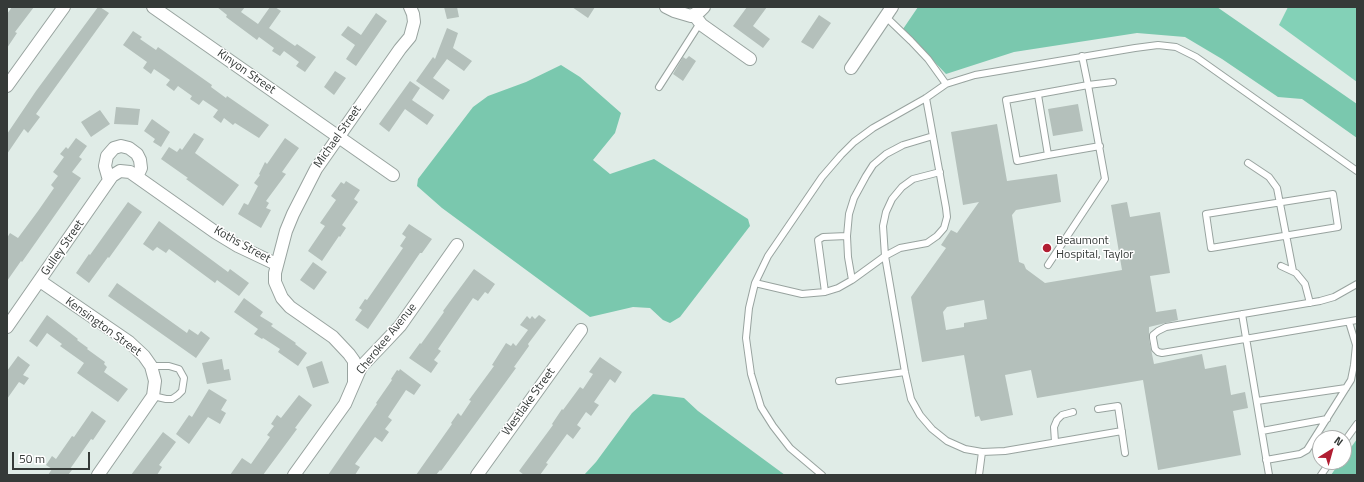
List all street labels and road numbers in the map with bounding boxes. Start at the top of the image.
street label: Kinyon Street [214,47,278,97]
street label: Michael Street [311,103,365,171]
street label: Gulley Street [39,217,87,279]
street label: Koths Street [211,223,273,267]
street label: Kensington Street [62,295,144,359]
street label: Cherokee Avenue [354,301,420,377]
street label: Westlake Street [500,365,558,439]

